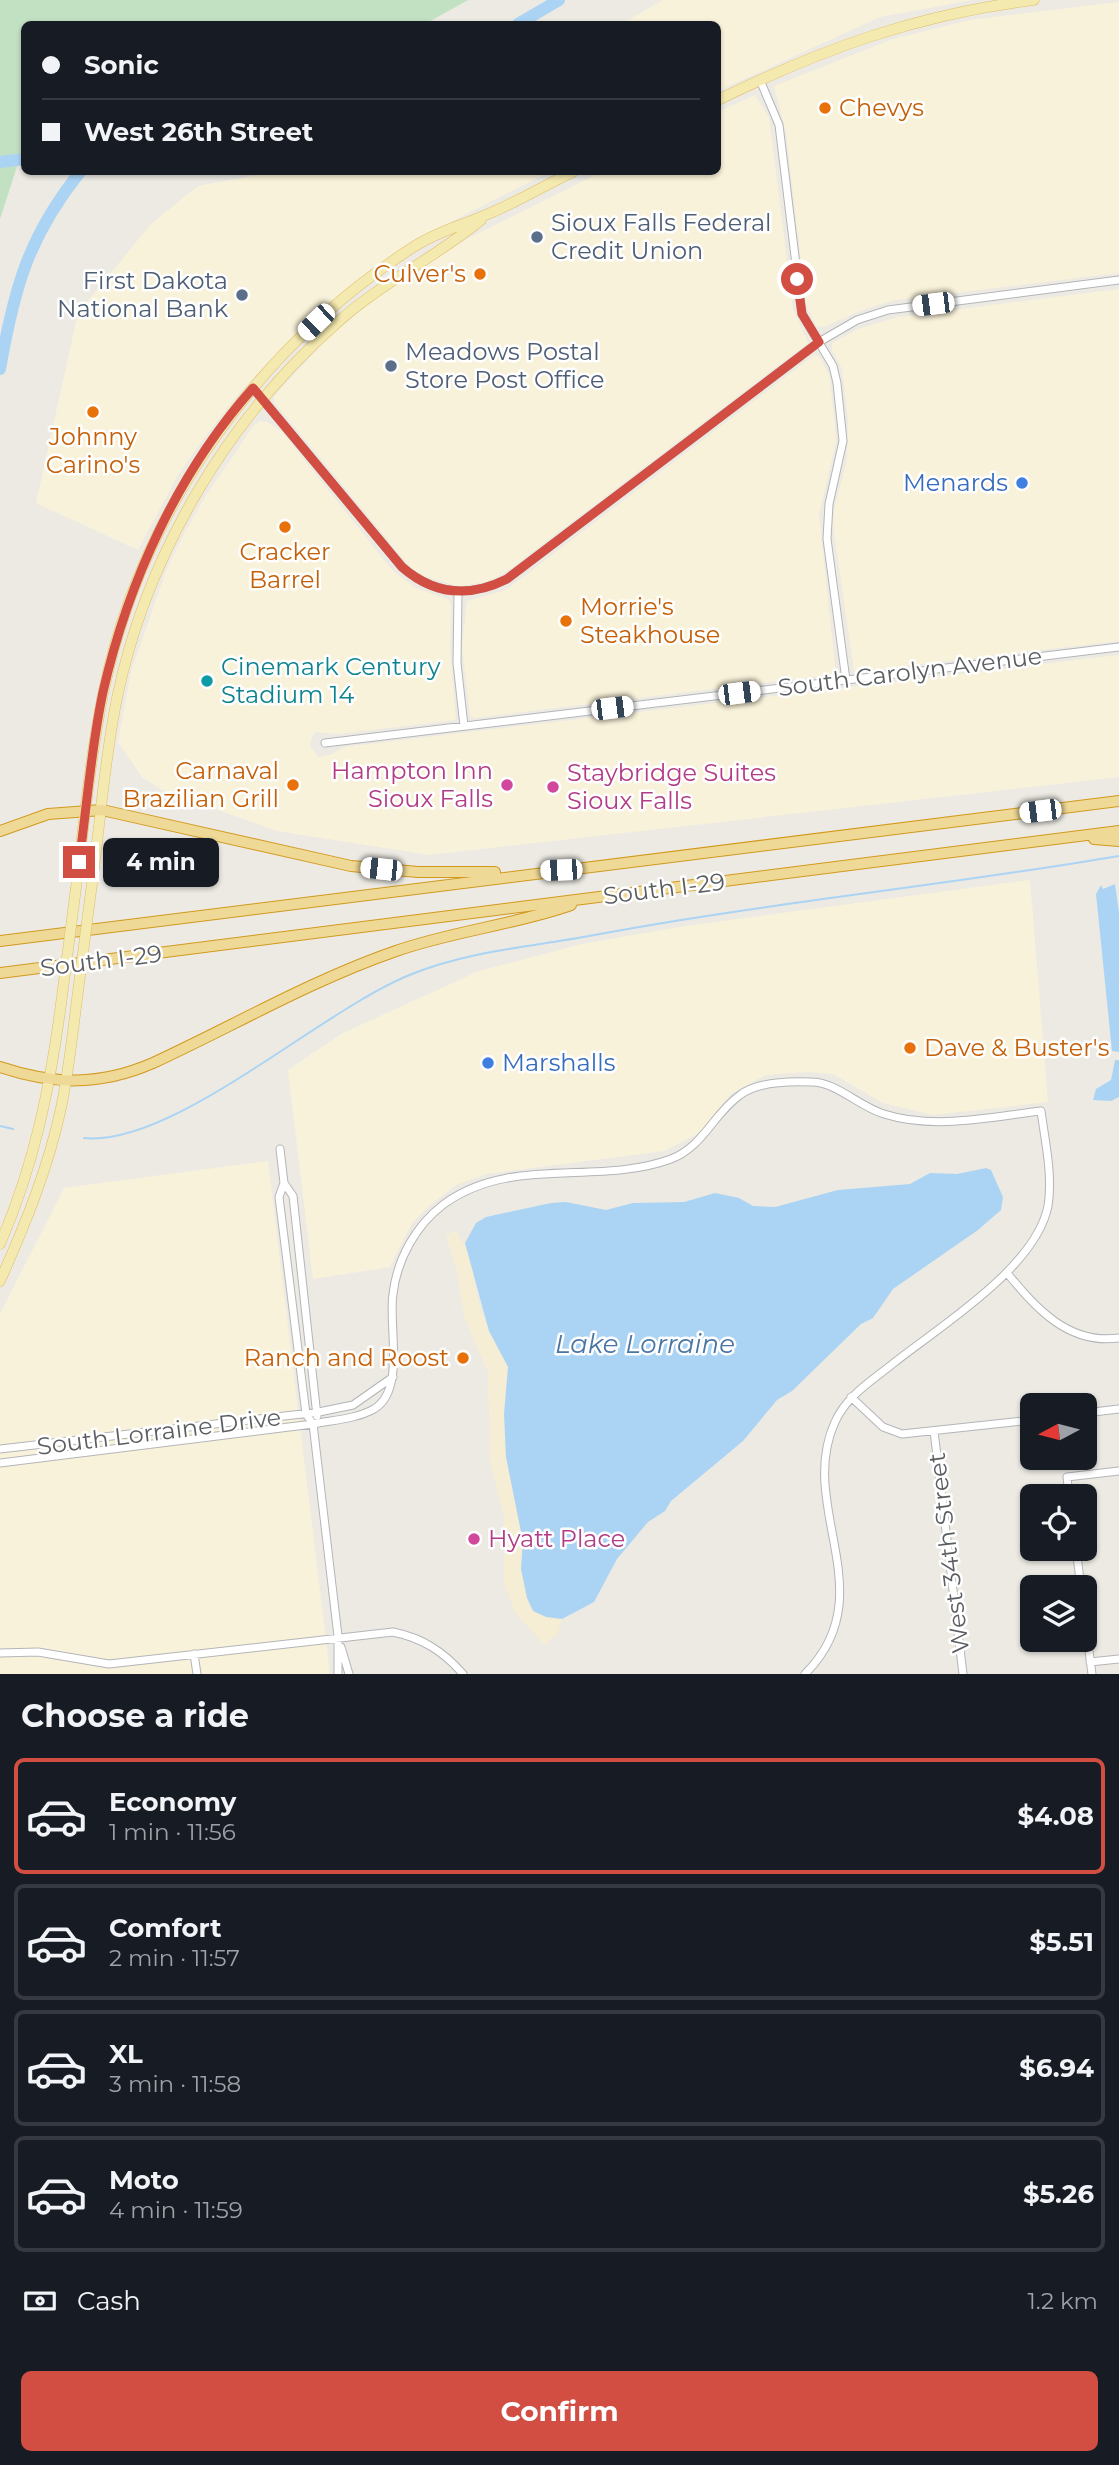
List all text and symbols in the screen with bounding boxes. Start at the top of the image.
text: Sonic [84,49,159,81]
place label: Chevys [839,93,924,122]
marker: Chevys [817,100,833,116]
text: West 26th Street [84,116,313,148]
place label: Sioux Falls Federal Credit Union [551,208,772,265]
marker: Sioux Falls Federal Credit Union [529,229,545,245]
place label: Culver's [373,259,466,288]
route start [781,263,813,295]
place label: First Dakota National Bank [57,266,229,323]
marker: Culver's [472,266,488,282]
marker: First Dakota National Bank [234,287,250,303]
car [911,291,956,317]
car [294,300,339,344]
place label: Meadows Postal Store Post Office [405,337,605,394]
marker: Meadows Postal Store Post Office [383,358,399,374]
marker: Johnny Carino's [85,404,101,420]
place label: Johnny Carino's [46,422,140,479]
place label: Menards [903,468,1008,497]
marker: Menards [1014,475,1030,491]
marker: Cracker Barrel [277,519,293,535]
place label: Cracker Barrel [239,537,331,594]
place label: Morrie's Steakhouse [580,592,720,649]
marker: Morrie's Steakhouse [558,613,574,629]
street label: South Carolyn Avenue [776,641,1044,702]
place label: Cinemark Century Stadium 14 [221,652,440,709]
marker: Cinemark Century Stadium 14 [199,673,215,689]
car [717,680,762,706]
car [590,695,635,721]
place label: Carnaval Brazilian Grill [122,756,279,813]
place label: Hampton Inn Sioux Falls [331,756,493,813]
place label: Staybridge Suites Sioux Falls [567,758,776,815]
marker: Carnaval Brazilian Grill [285,777,301,793]
marker: Hampton Inn Sioux Falls [499,777,515,793]
marker: Staybridge Suites Sioux Falls [545,779,561,795]
car [1018,798,1063,824]
callout: 4 min [104,838,219,886]
route end [63,846,95,878]
text: 4 min [126,848,196,876]
car [360,856,403,882]
car [540,859,583,881]
street label: South I-29 [601,867,727,910]
street label: South I-29 [38,939,164,982]
place label: Dave & Buster's [924,1033,1109,1062]
marker: Dave & Buster's [902,1040,918,1056]
place label: Marshalls [502,1048,615,1077]
marker: Marshalls [480,1055,496,1071]
water label: Lake Lorraine [555,1328,735,1360]
place label: Ranch and Roost [244,1343,449,1372]
marker: Ranch and Roost [455,1350,471,1366]
north arrow [1020,1393,1097,1470]
map controls [1020,1393,1097,1652]
street label: South Lorraine Drive [35,1402,283,1461]
street label: West 34th Street [922,1451,975,1655]
button: locate [1020,1484,1097,1561]
place label: Hyatt Place [488,1524,625,1553]
marker: Hyatt Place [466,1531,482,1547]
button: layers [1020,1575,1097,1652]
text: Choose a ride [21,1696,249,1735]
icon: car [25,1785,88,1848]
text: Economy [109,1786,236,1818]
text: $4.08 [1017,1800,1094,1832]
text: 1 min · 11:56 [109,1818,236,1846]
icon: car [25,1911,88,1974]
text: Comfort [109,1912,221,1944]
text: $5.51 [1029,1926,1094,1958]
text: 2 min · 11:57 [109,1944,240,1972]
icon: car [25,2037,88,2100]
text: XL [109,2038,143,2070]
text: $6.94 [1019,2052,1094,2084]
text: 3 min · 11:58 [109,2070,241,2098]
icon: car [25,2163,88,2226]
text: Moto [109,2164,179,2196]
text: $5.26 [1023,2178,1094,2210]
text: 4 min · 11:59 [109,2196,243,2224]
icon: cash [21,2282,59,2320]
text: Cash [77,2285,141,2317]
text: 1.2 km [1028,2287,1098,2315]
button: Confirm [21,2371,1098,2451]

